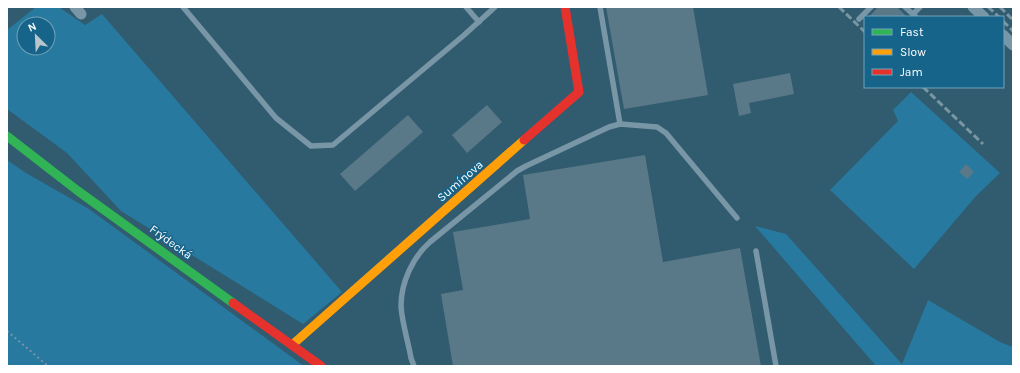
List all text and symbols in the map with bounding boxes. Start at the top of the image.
north arrow [16,16,56,56]
legend [864,16,1004,88]
text: N [26,20,38,35]
text: Fast [900,25,924,39]
text: Slow [900,45,926,59]
text: Jam [900,65,923,79]
street label: Sumínova [434,157,486,205]
street label: Frýdecká [147,222,195,262]

